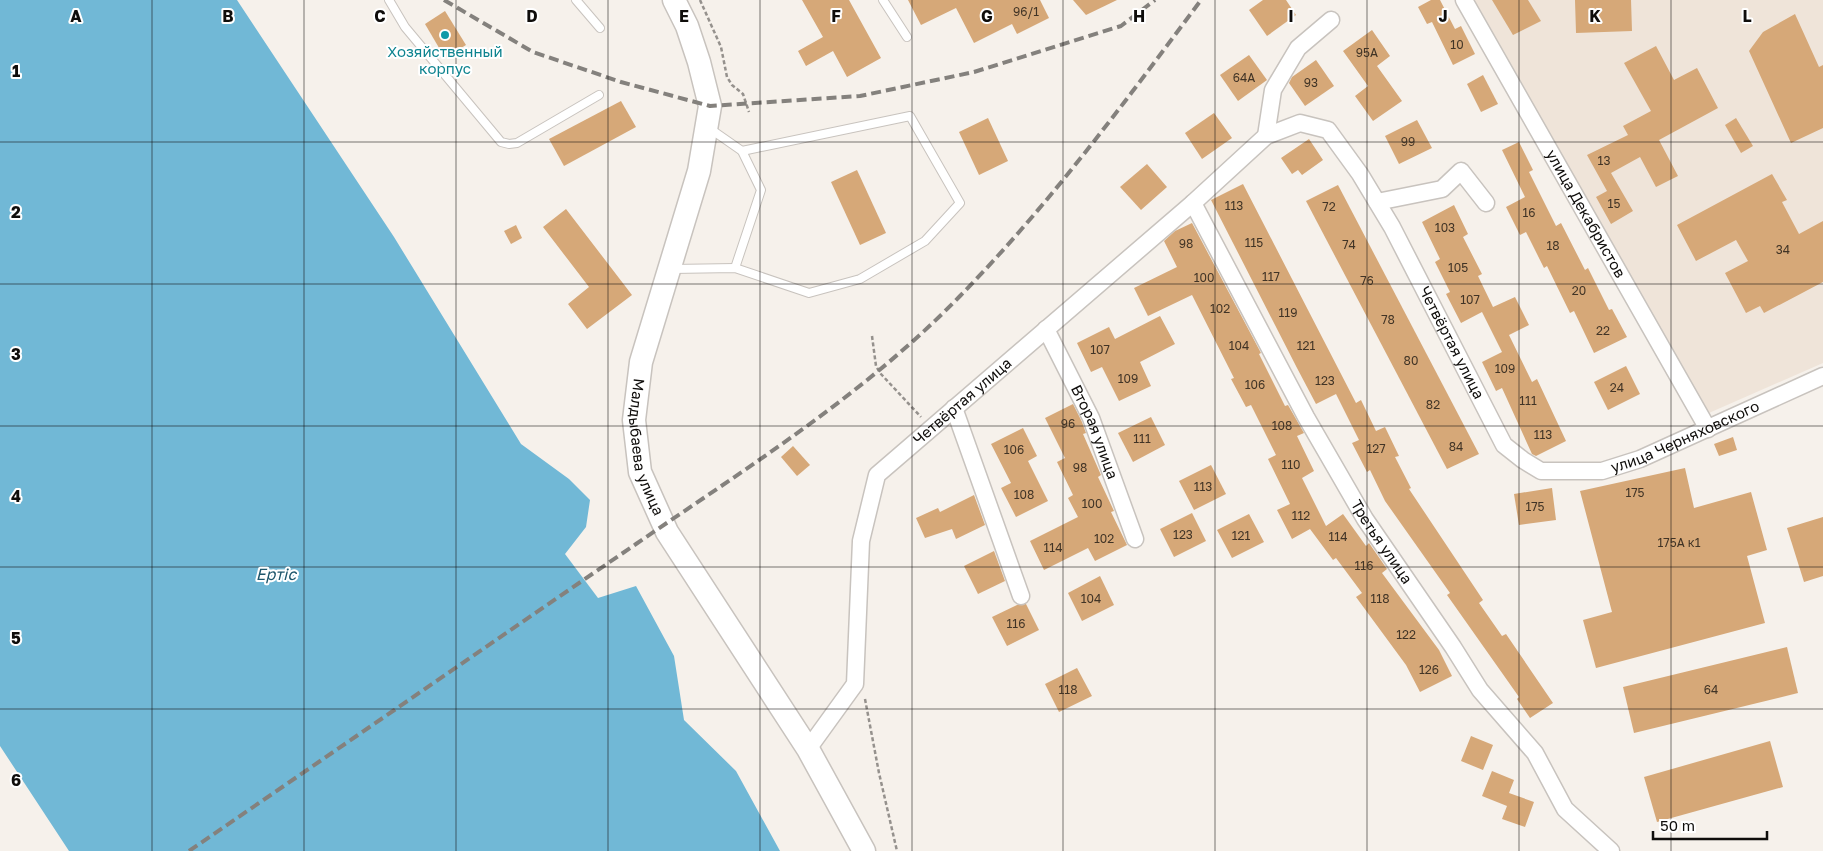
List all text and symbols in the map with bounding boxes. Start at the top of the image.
house number: 96/1 [1013,4,1039,19]
text: A [70,6,82,26]
text: B [222,6,234,26]
text: C [374,6,386,26]
text: D [526,6,538,26]
text: E [679,6,689,26]
text: F [831,6,841,26]
text: G [981,6,993,26]
text: H [1133,6,1145,26]
text: I [1288,6,1294,26]
text: J [1438,6,1448,26]
text: K [1589,6,1601,26]
text: L [1742,6,1752,26]
marker: Хозяйственный корпус [439,29,451,41]
house number: 10 [1450,37,1464,52]
place label: Хозяйственный корпус [387,42,503,77]
house number: 95А [1356,45,1378,60]
text: 1 [12,61,20,81]
house number: 64А [1233,70,1255,85]
house number: 93 [1304,75,1318,90]
house number: 99 [1401,134,1415,149]
street label: улица Декабристов [1543,146,1630,281]
house number: 13 [1598,153,1610,168]
house number: 15 [1608,196,1620,211]
house number: 113 [1225,198,1243,213]
house number: 72 [1322,199,1336,214]
text: 2 [11,202,21,222]
house number: 16 [1522,205,1536,220]
house number: 103 [1435,220,1455,235]
house number: 115 [1245,235,1263,250]
house number: 98 [1179,236,1193,251]
house number: 74 [1342,237,1356,252]
house number: 18 [1546,238,1560,253]
house number: 34 [1776,242,1790,257]
house number: 105 [1448,260,1468,275]
house number: 117 [1262,269,1280,284]
house number: 100 [1194,270,1214,285]
house number: 76 [1360,273,1374,288]
street label: Четвёртая улица [1416,283,1489,402]
house number: 20 [1572,283,1586,298]
house number: 107 [1460,292,1480,307]
house number: 102 [1210,301,1230,316]
house number: 119 [1279,305,1297,320]
house number: 78 [1381,312,1395,327]
house number: 22 [1596,323,1610,338]
house number: 104 [1229,338,1249,353]
house number: 121 [1297,338,1315,353]
house number: 107 [1090,342,1110,357]
text: 3 [11,344,21,364]
street label: Четвёртая улица [909,353,1015,448]
house number: 80 [1404,353,1418,368]
house number: 109 [1495,361,1515,376]
house number: 109 [1118,371,1138,386]
house number: 123 [1315,373,1335,388]
street label: Малдыбаева улица [626,377,668,518]
house number: 106 [1245,377,1265,392]
house number: 24 [1610,380,1624,395]
street label: Вторая улица [1068,382,1122,481]
house number: 111 [1519,393,1537,408]
street label: улица Черняховского [1608,396,1762,476]
house number: 82 [1426,397,1440,412]
house number: 96 [1061,416,1075,431]
house number: 108 [1272,418,1292,433]
house number: 113 [1534,427,1552,442]
house number: 111 [1133,431,1151,446]
house number: 84 [1449,439,1463,454]
house number: 127 [1366,441,1386,456]
house number: 106 [1004,442,1024,457]
house number: 110 [1281,457,1301,472]
house number: 98 [1073,460,1087,475]
house number: 113 [1194,479,1212,494]
house number: 175 [1625,485,1645,500]
text: 4 [11,486,21,506]
house number: 108 [1014,487,1034,502]
house number: 100 [1082,496,1102,511]
street label: Третья улица [1348,496,1417,587]
house number: 175 [1525,499,1545,514]
house number: 112 [1292,508,1310,523]
house number: 123 [1173,527,1193,542]
house number: 121 [1232,528,1250,543]
house number: 114 [1329,529,1347,544]
house number: 102 [1094,531,1114,546]
house number: 175А к1 [1658,535,1701,550]
house number: 114 [1044,540,1062,555]
house number: 116 [1355,558,1373,573]
water label: Ертіс [256,564,297,584]
house number: 104 [1081,591,1101,606]
house number: 118 [1371,591,1389,606]
house number: 116 [1007,616,1025,631]
house number: 122 [1396,627,1416,642]
text: 5 [11,628,21,648]
house number: 126 [1419,662,1439,677]
house number: 118 [1059,682,1077,697]
house number: 64 [1704,682,1718,697]
text: 6 [11,770,21,790]
scale bar [1653,808,1767,840]
text: 50 m [1660,816,1695,834]

